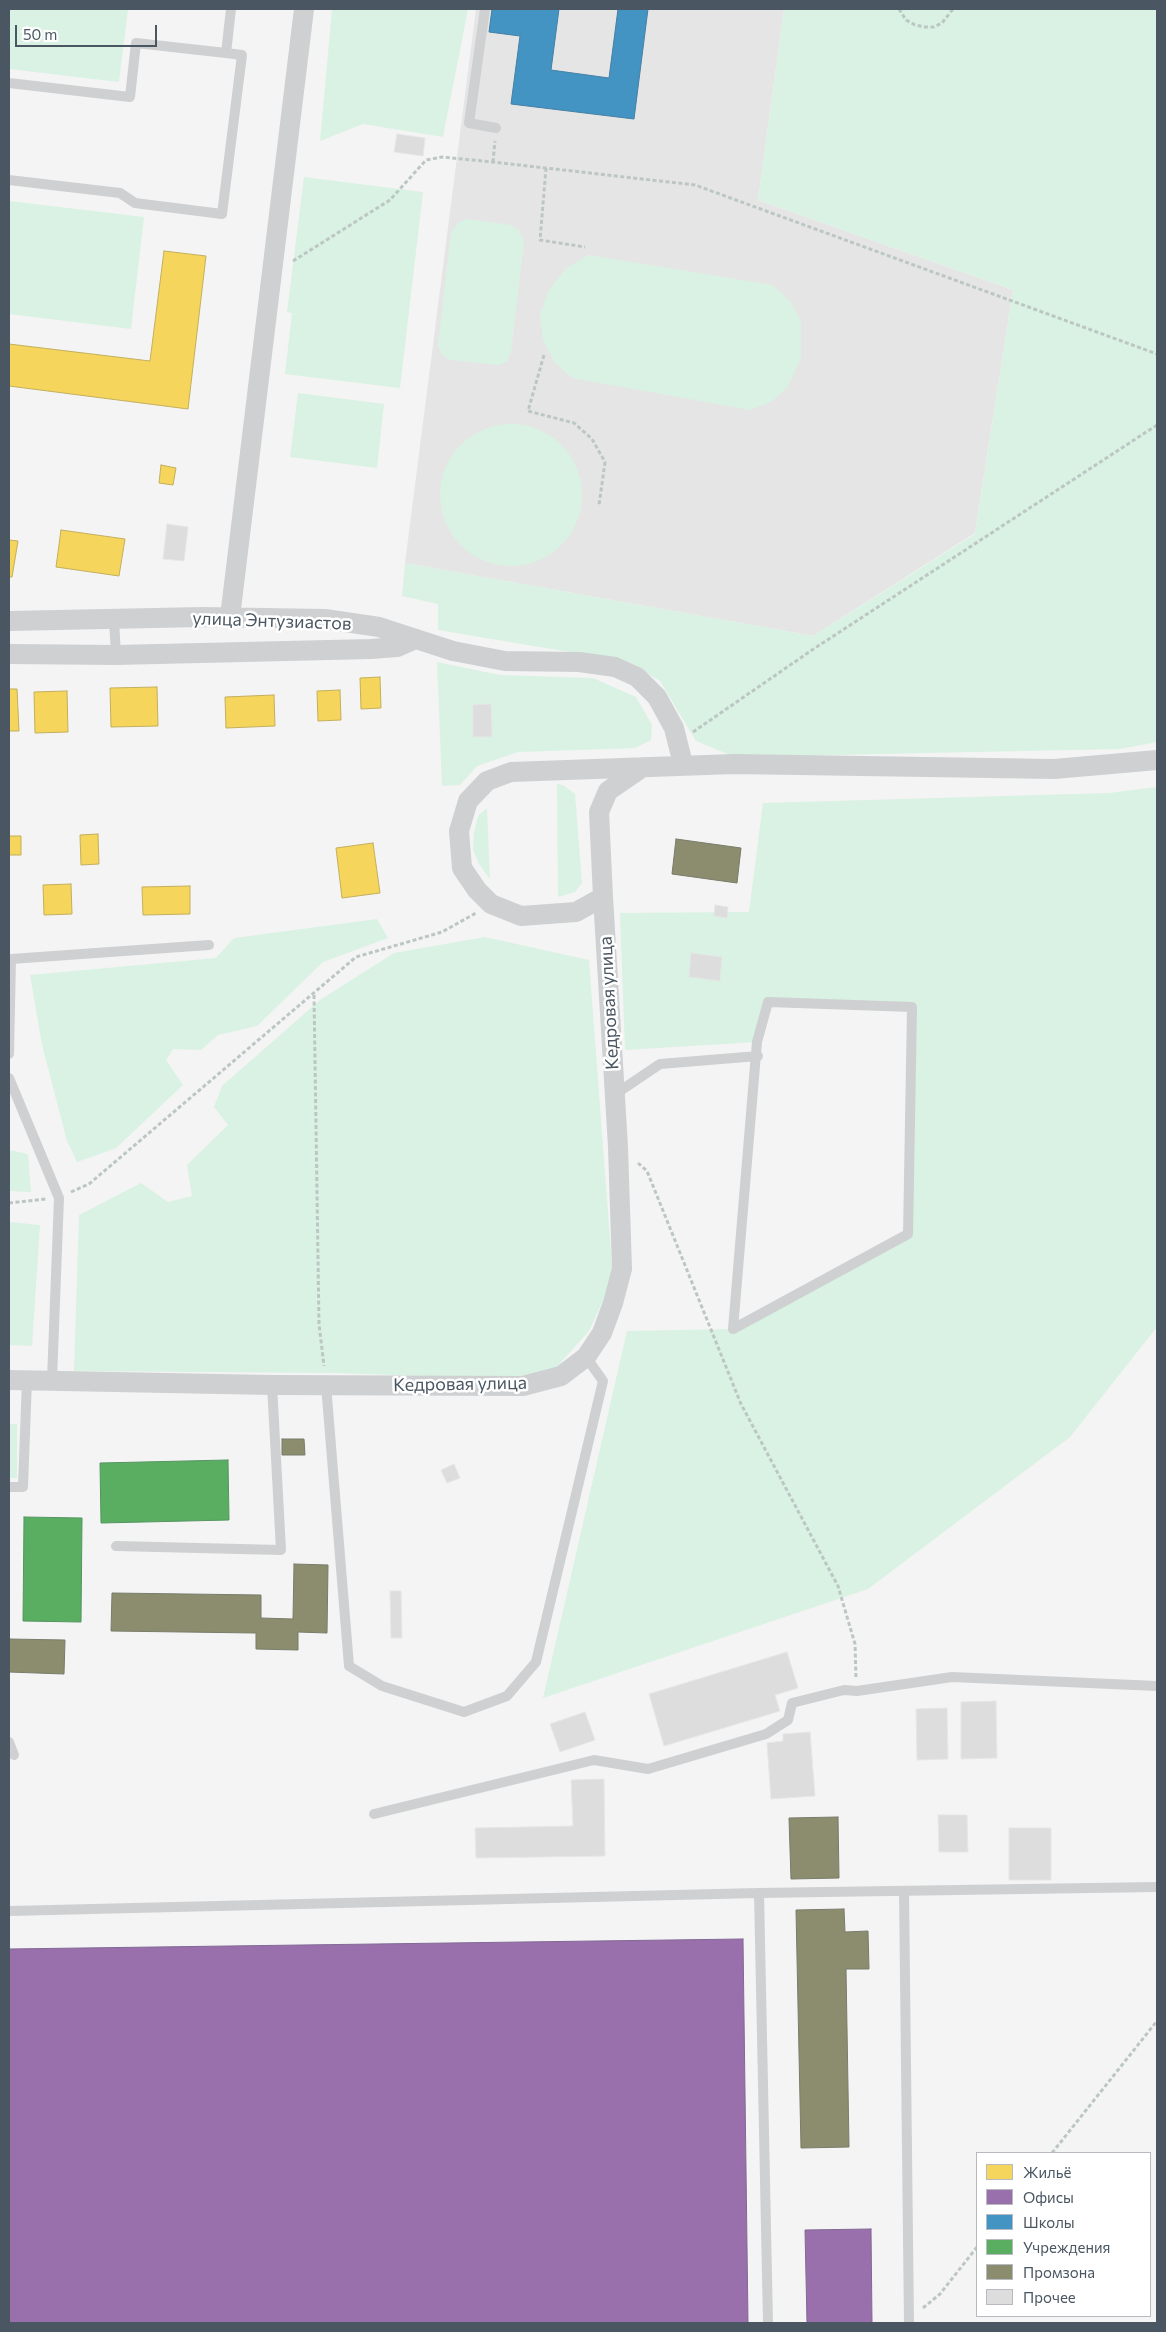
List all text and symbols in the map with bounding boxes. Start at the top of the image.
scale bar [18,15,160,47]
text: 50 m [23,25,57,43]
street label: улица Энтузиастов [192,607,352,635]
street label: Кедровая улица [595,936,623,1070]
street label: Кедровая улица [393,1372,527,1396]
legend [976,2152,1151,2317]
text: Жильё [1023,2163,1071,2181]
text: Офисы [1023,2188,1074,2206]
text: Школы [1023,2213,1075,2231]
text: Учреждения [1023,2238,1110,2256]
text: Промзона [1023,2263,1095,2281]
text: Прочее [1023,2288,1076,2306]

